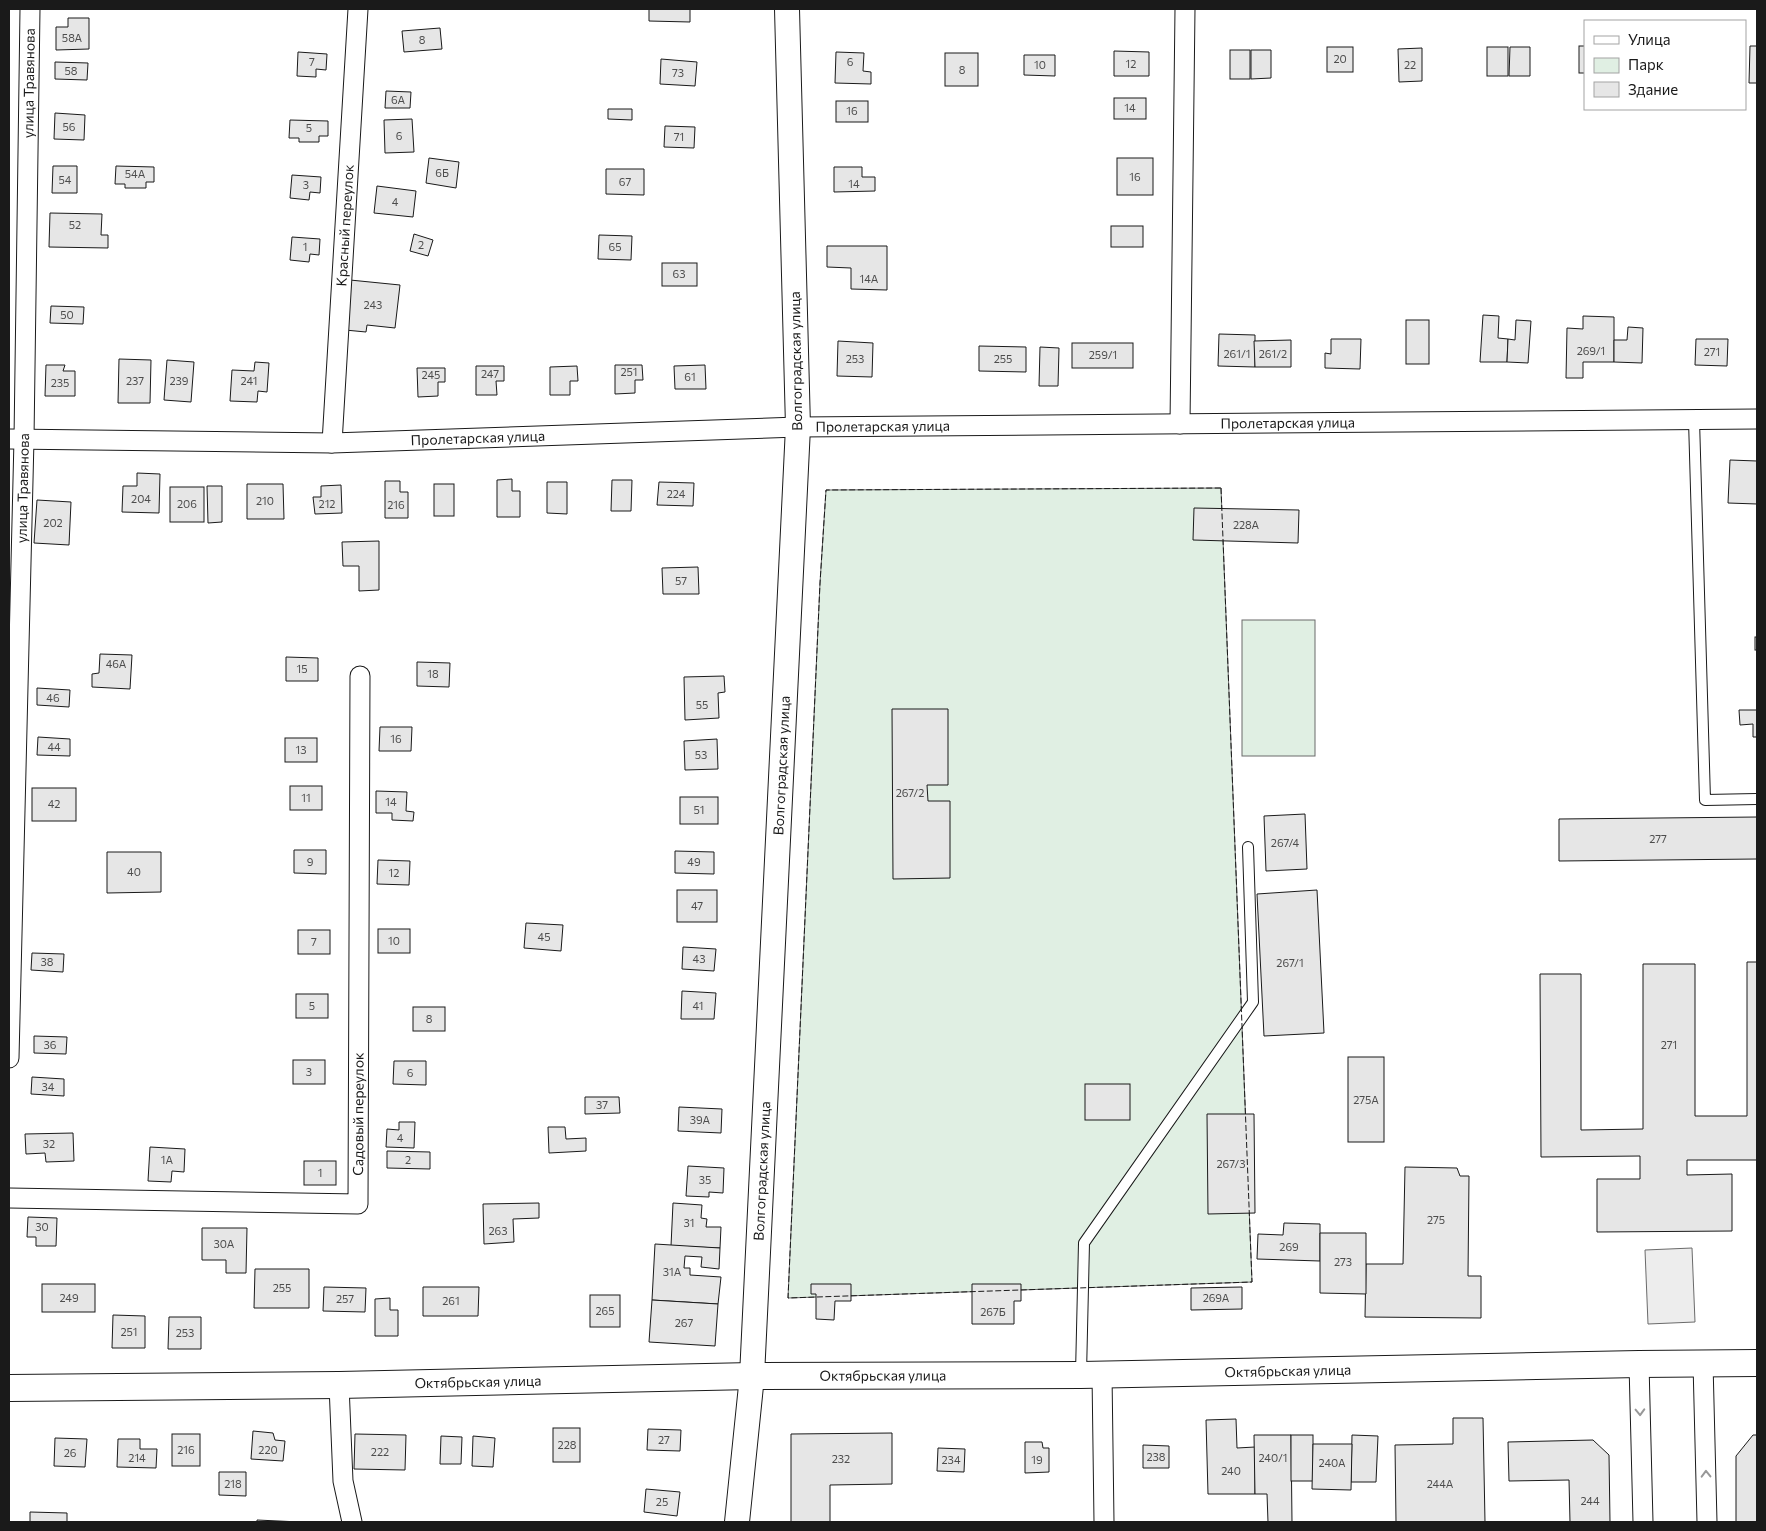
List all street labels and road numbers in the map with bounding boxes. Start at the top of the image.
street label: улица Травянова [19,28,38,138]
street label: Красный переулок [332,163,357,287]
street label: Волгоградская улица [786,291,805,431]
street label: Пролетарская улица [1220,413,1355,431]
street label: Пролетарская улица [815,417,950,435]
street label: Пролетарская улица [410,427,545,448]
street label: улица Травянова [12,433,32,543]
street label: Волгоградская улица [769,695,793,836]
street label: Садовый переулок [349,1052,367,1176]
street label: Волгоградская улица [750,1101,773,1241]
street label: Октябрьская улица [1224,1361,1351,1380]
street label: Октябрьская улица [819,1366,946,1384]
street label: Октябрьская улица [414,1372,542,1391]

